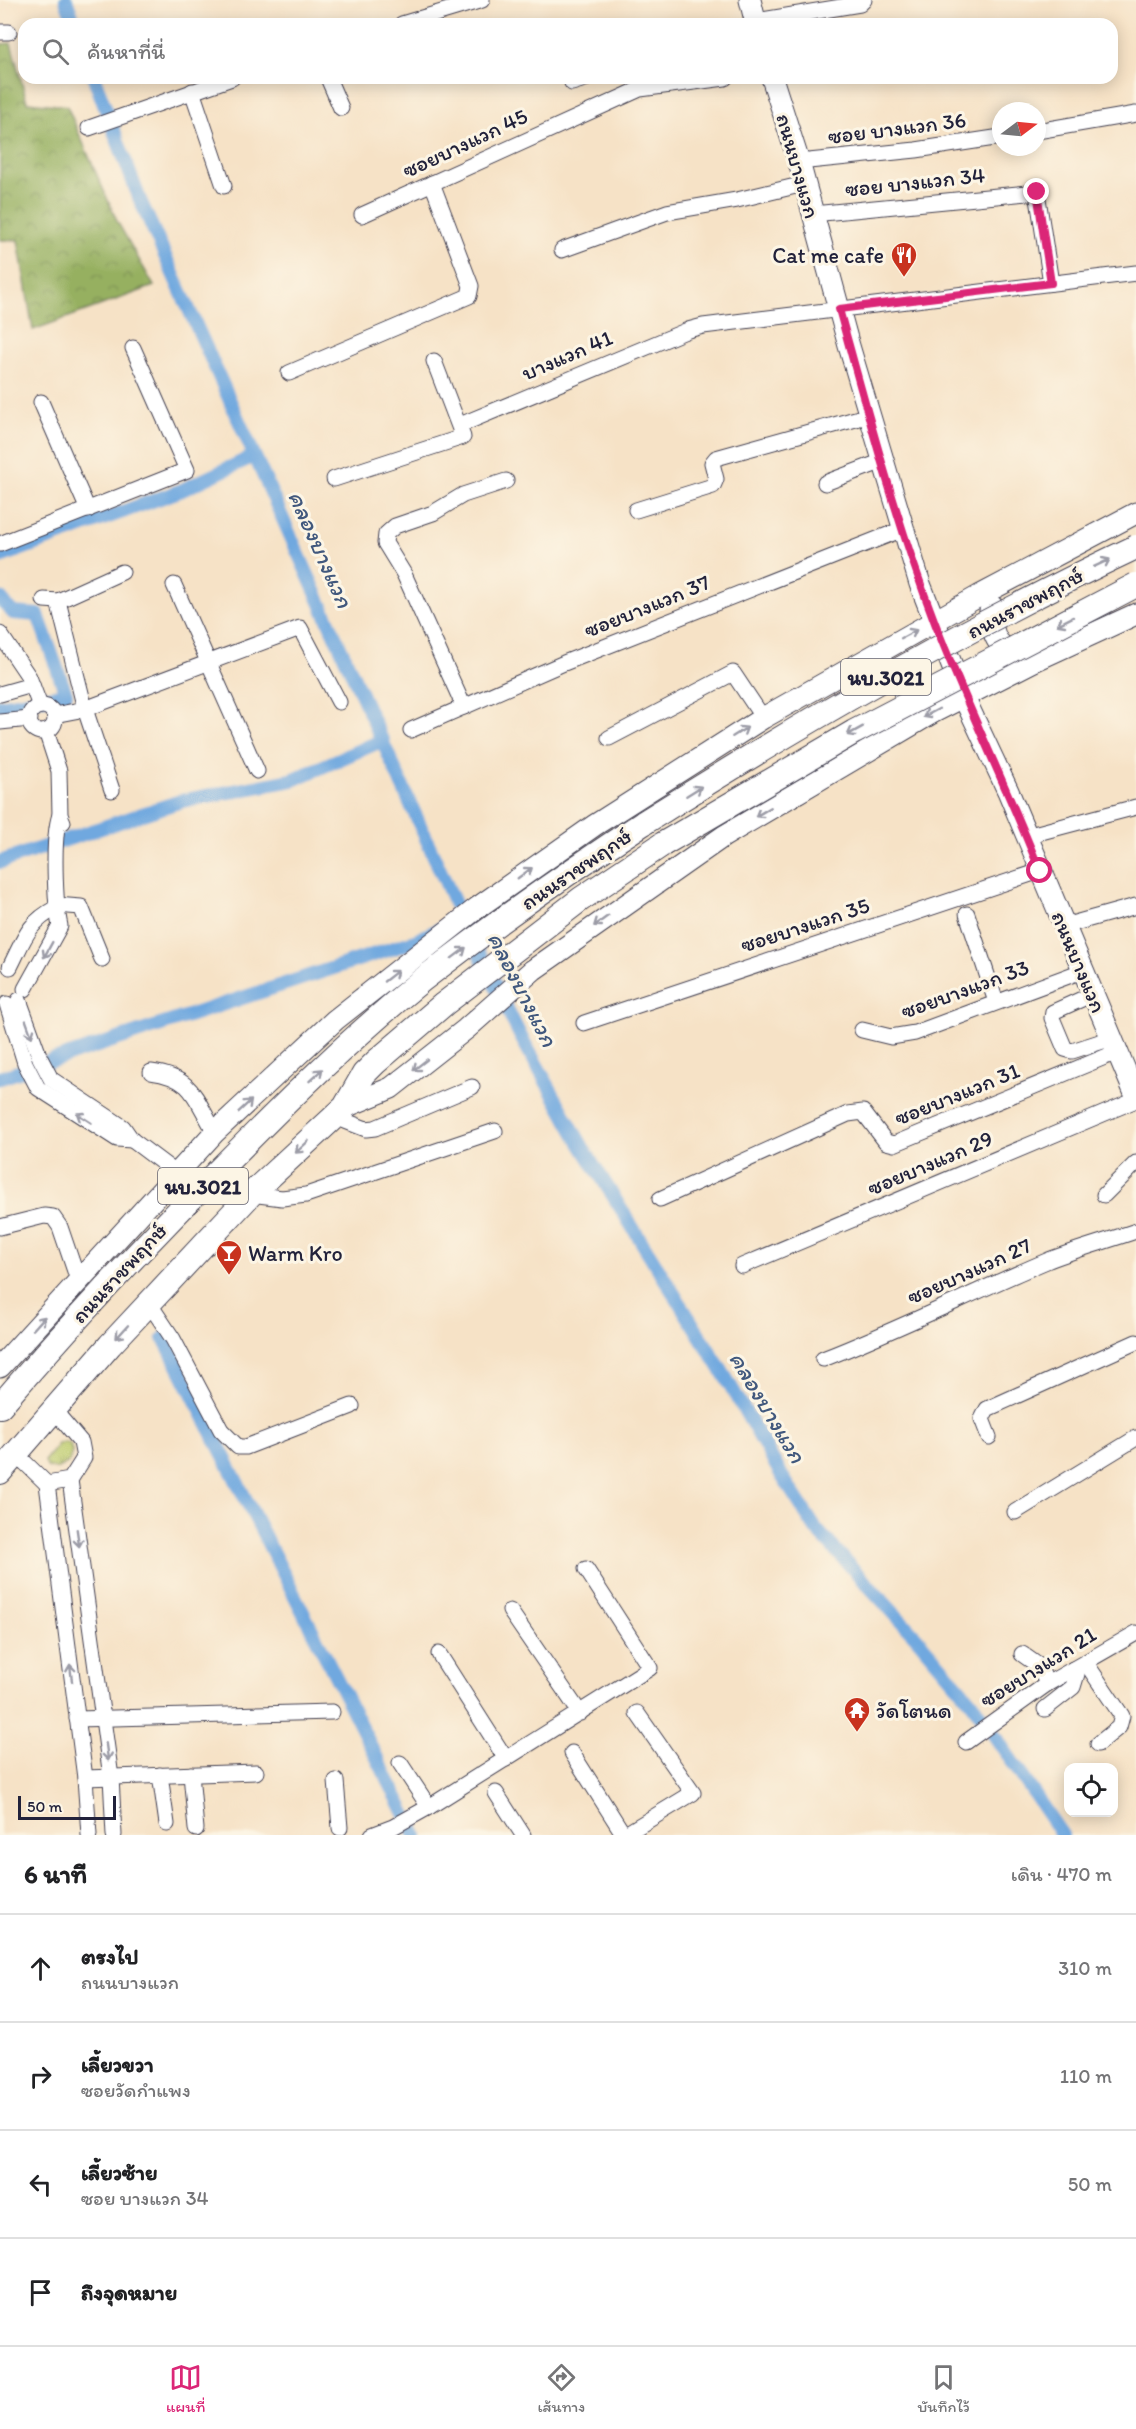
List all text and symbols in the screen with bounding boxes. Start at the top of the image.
search box [18,18,1118,84]
icon: search [39,35,72,68]
text: ค้นหาที่นี่ [87,38,165,65]
street label: ซอยบางแวก 45 [398,102,532,184]
north arrow [992,102,1046,156]
street label: ซอย บางแวก 36 [827,106,967,150]
street label: ถนนบางแวก [770,110,826,222]
street label: ซอย บางแวก 34 [844,161,986,203]
route end [1023,178,1049,204]
restaurant icon: Cat me cafe [889,240,919,278]
place label: Cat me cafe [772,242,884,269]
street label: บางแวก 41 [518,324,616,386]
water label: คลองบางแวก [282,486,360,612]
one-way arrow [1093,557,1111,569]
street label: ถนนราชพฤกษ์ [962,561,1088,645]
street label: ซอยบางแวก 37 [580,569,714,643]
one-way arrow [1057,615,1074,627]
one-way arrow [900,628,917,640]
road number: นบ.3021 [841,659,931,695]
one-way arrow [923,707,940,719]
one-way arrow [732,725,749,738]
one-way arrow [847,725,864,737]
one-way arrow [685,785,702,797]
one-way arrow [755,807,772,819]
street label: ถนนราชพฤกษ์ [515,822,637,916]
route start [1026,857,1052,883]
one-way arrow [516,867,532,879]
street label: ซอยบางแวก 35 [737,892,873,958]
street label: ถนนบางแวก [1046,907,1112,1017]
one-way arrow [594,915,610,927]
water label: คลองบางแวก [482,927,564,1052]
one-way arrow [42,941,54,958]
one-way arrow [451,946,467,959]
street label: ซอยบางแวก 33 [897,953,1033,1025]
one-way arrow [382,970,398,983]
one-way arrow [25,1019,36,1038]
street label: ซอยบางแวก 31 [891,1057,1023,1131]
one-way arrow [413,1058,429,1071]
one-way arrow [308,1068,323,1082]
one-way arrow [237,1098,252,1113]
one-way arrow [75,1111,92,1124]
street label: ซอยบางแวก 29 [863,1125,997,1201]
one-way arrow [294,1140,309,1154]
road number: นบ.3021 [158,1168,248,1204]
street label: ถนนราชพฤกษ์ [66,1217,173,1329]
street label: ซอยบางแวก 27 [903,1232,1035,1310]
bar icon: Warm Kro [214,1238,244,1276]
place label: Warm Kro [248,1240,343,1267]
one-way arrow [32,1316,46,1331]
one-way arrow [115,1325,129,1340]
water label: คลองบางแวก [723,1346,813,1468]
one-way arrow [73,1527,84,1547]
street label: ซอยบางแวก 21 [975,1621,1101,1713]
one-way arrow [66,1663,77,1683]
temple icon: วัดโตนด [842,1695,872,1733]
place label: วัดโตนด [876,1697,952,1724]
one-way arrow [102,1741,113,1761]
map controls [1064,1763,1118,1817]
button: locate [1064,1763,1118,1817]
scale bar [18,1793,116,1820]
text: 50 m [27,1797,62,1816]
text: 6 นาที [24,1858,87,1890]
text: เดิน · 470 m [1011,1862,1112,1886]
text: ตรงไป [81,1943,139,1970]
icon: ahead [24,1952,57,1985]
text: 310 m [1058,1956,1112,1980]
text: ถนนบางแวก [81,1970,179,1994]
text: เลี้ยวขวา [81,2051,154,2078]
icon: right [24,2060,57,2093]
text: 110 m [1060,2064,1112,2088]
text: ซอยวัดกำแพง [81,2078,191,2102]
text: เลี้ยวซ้าย [81,2159,157,2186]
icon: left [24,2168,57,2201]
text: 50 m [1068,2172,1112,2196]
text: ซอย บางแวก 34 [81,2186,209,2210]
icon: arrive [24,2276,57,2309]
text: ถึงจุดหมาย [81,2279,177,2306]
tab: แผนที่ [166,2361,205,2416]
tab: เส้นทาง [537,2361,585,2416]
tab: บันทึกไว้ [917,2361,970,2416]

